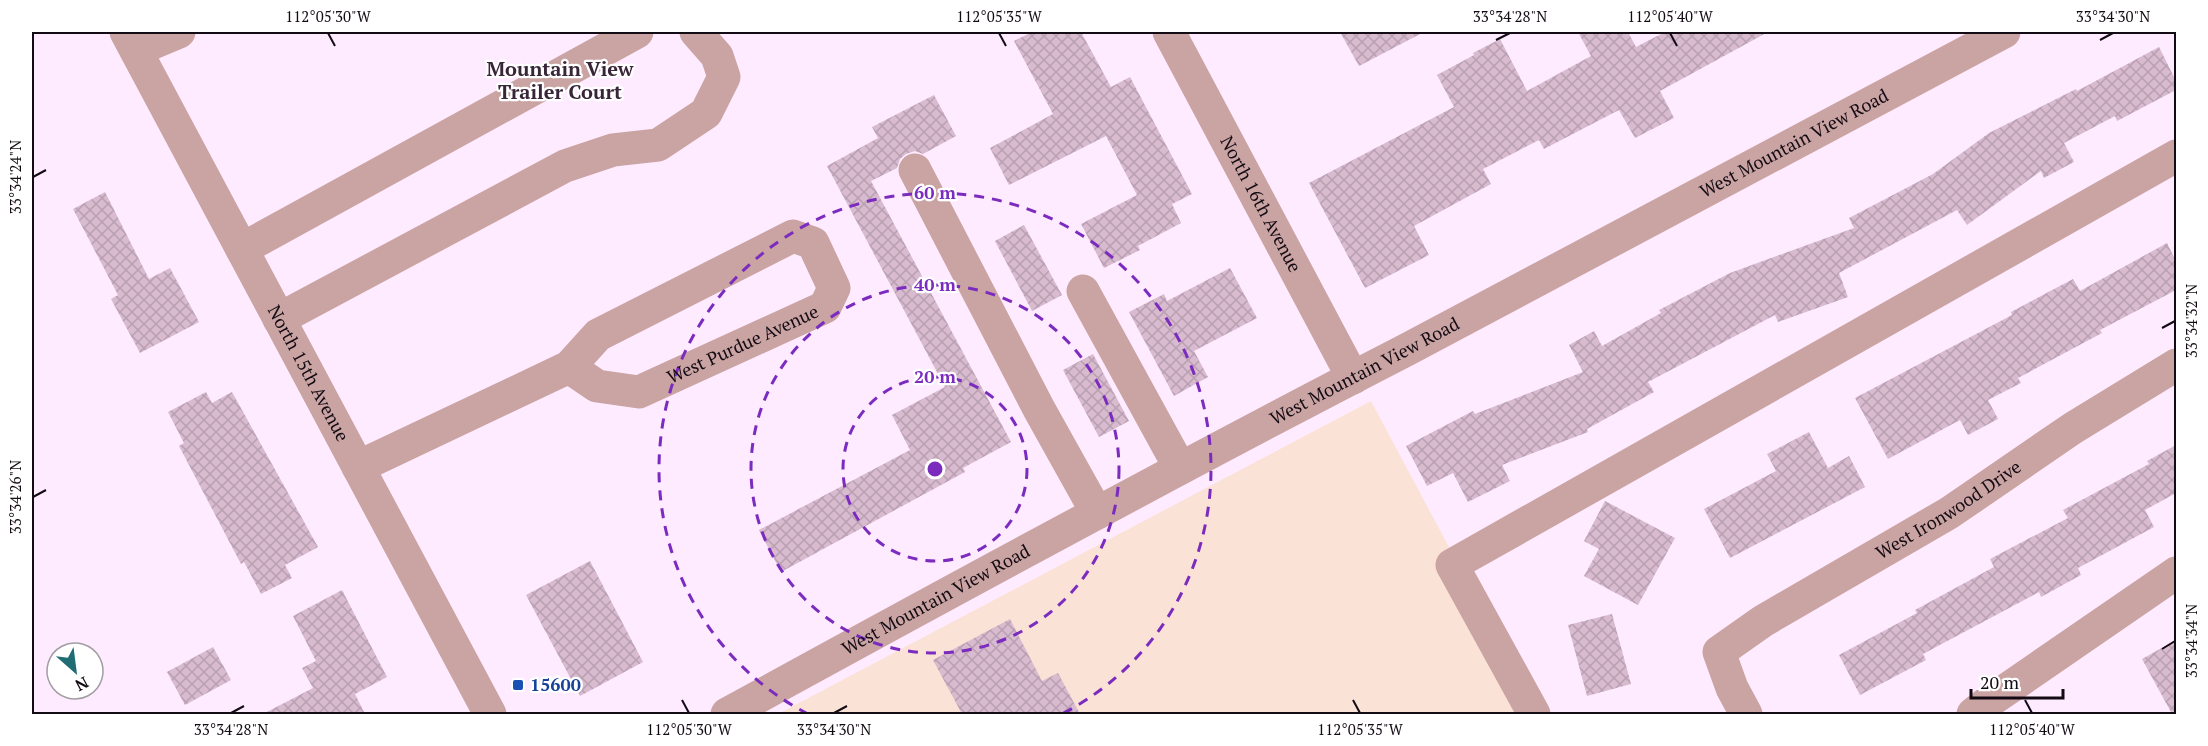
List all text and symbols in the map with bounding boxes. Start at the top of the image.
text: 112°05'30"W [285,6,372,26]
text: 112°05'35"W [956,6,1043,26]
text: 33°34'28"N [1473,6,1547,26]
text: 112°05'40"W [1627,6,1714,26]
text: 33°34'30"N [2076,6,2150,26]
district label: Mountain View Trailer Court [486,55,634,105]
street label: West Mountain View Road [1695,83,1892,203]
street label: North 16th Avenue [1215,131,1308,276]
text: 33°34'24"N [5,140,25,214]
text: 60 m [914,180,956,204]
text: 40 m [914,272,956,296]
text: 33°34'32"N [2181,284,2201,358]
street label: West Purdue Avenue [663,299,822,389]
street label: North 15th Avenue [263,301,355,445]
street label: West Mountain View Road [1265,311,1463,430]
text: 20 m [914,364,956,388]
street label: West Ironwood Drive [1871,454,2025,564]
centre of rings [925,459,945,479]
text: 33°34'26"N [5,460,25,534]
street label: West Mountain View Road [837,538,1034,660]
text: 33°34'34"N [2181,604,2201,678]
north arrow [45,641,105,701]
scale bar [1971,662,2062,700]
text: 20 m [1980,670,2020,694]
text: N [72,672,93,697]
place label: 15600 [530,672,581,696]
marker: 15600 [511,678,525,692]
text: 33°34'28"N [194,719,268,739]
text: 112°05'30"W [646,719,733,739]
text: 33°34'30"N [797,719,871,739]
text: 112°05'35"W [1317,719,1404,739]
text: 112°05'40"W [1989,719,2076,739]

